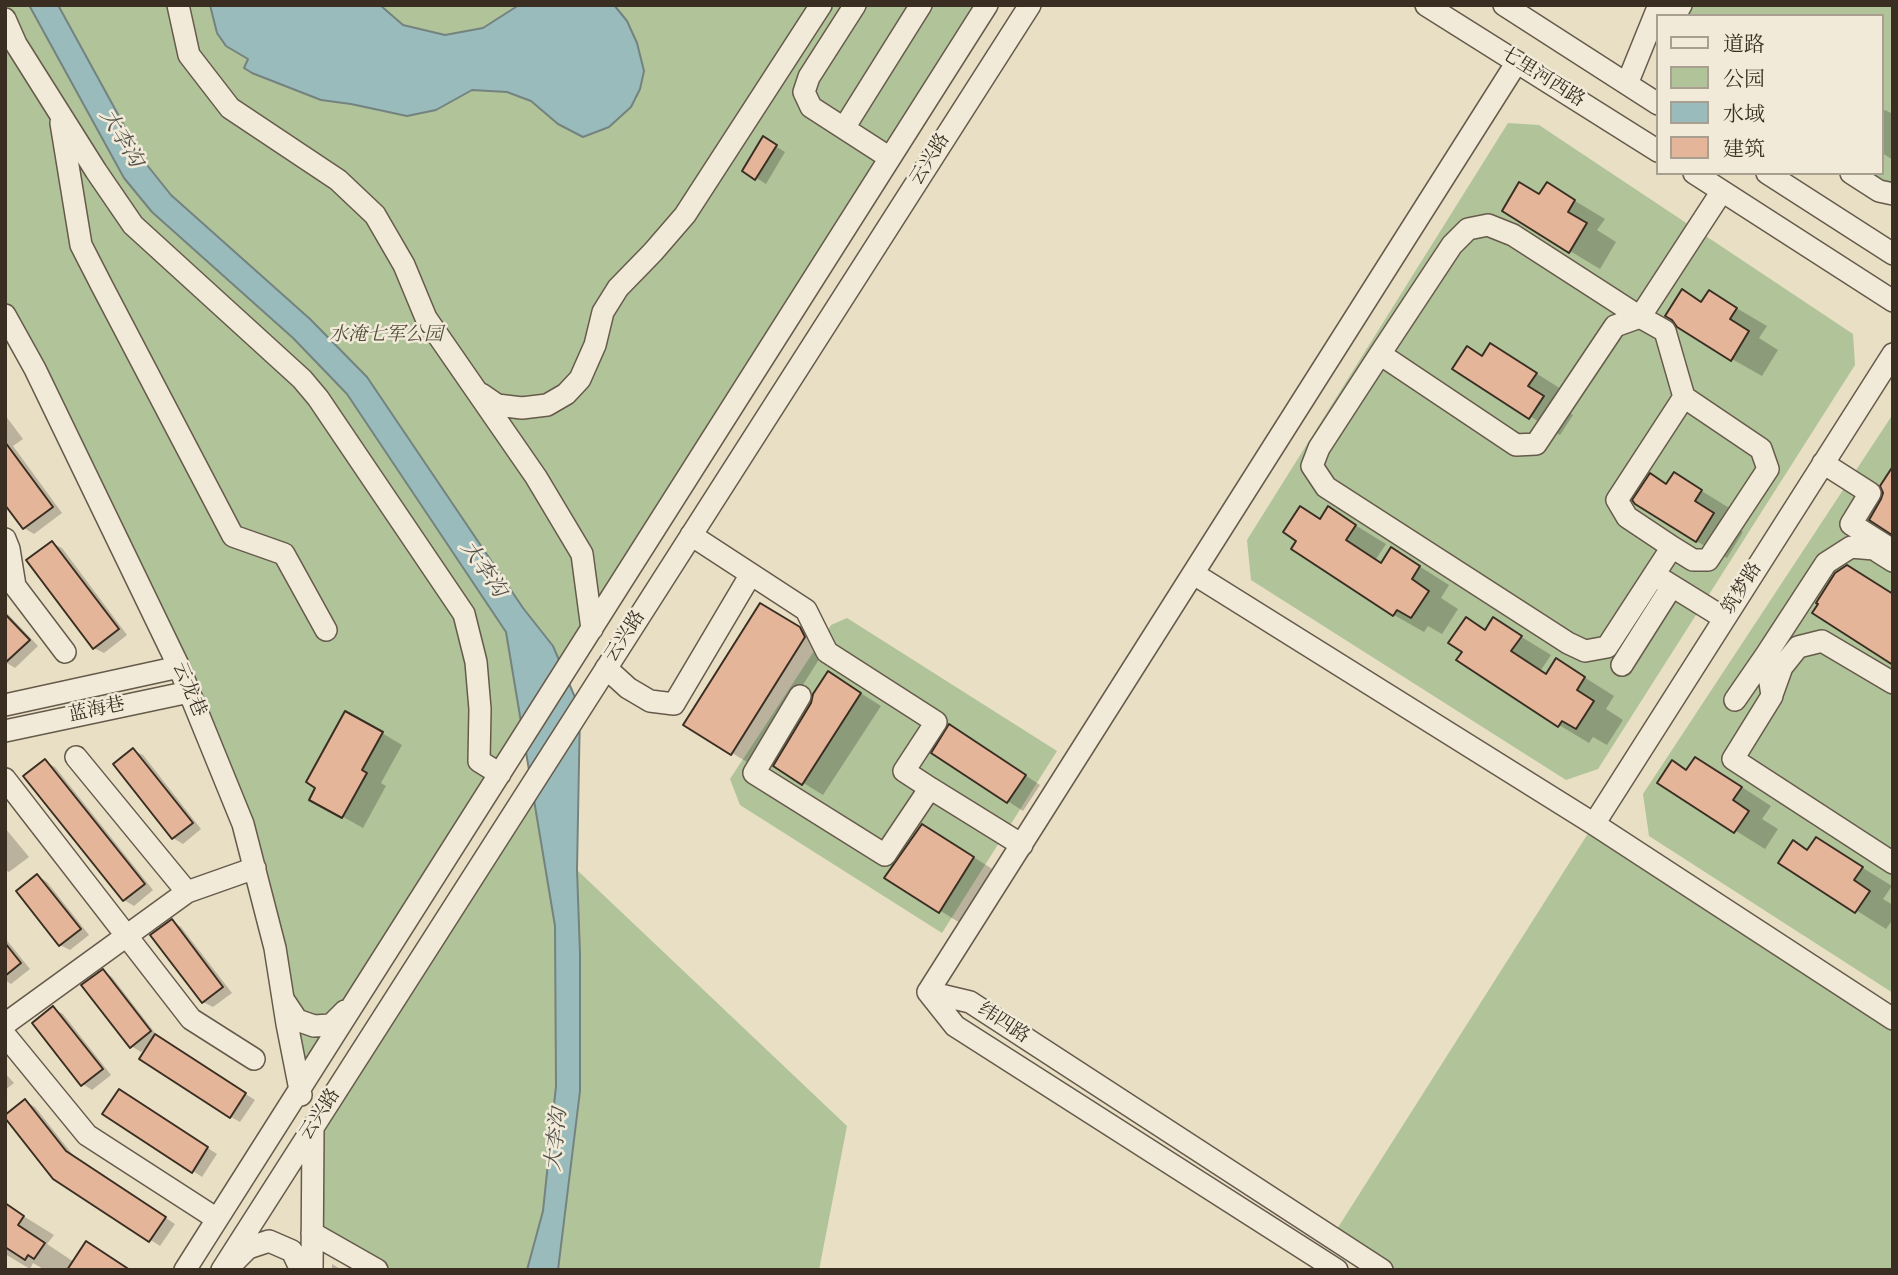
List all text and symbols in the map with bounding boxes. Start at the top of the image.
legend [1657,14,1884,175]
text: 道路 [1723,32,1765,59]
street label: 七里河西路 [1496,43,1588,113]
text: 公园 [1723,67,1765,94]
text: 水域 [1723,102,1765,129]
water label: 大李沟 [93,106,147,172]
street label: 云兴路 [906,130,956,190]
text: 建筑 [1723,137,1765,164]
park label: 水淹七军公园 [329,325,443,347]
water label: 大李沟 [454,537,510,603]
street label: 筑梦路 [1718,559,1768,619]
street label: 云兴路 [601,607,651,667]
street label: 云龙巷 [166,659,210,721]
street label: 蓝海巷 [67,694,127,728]
street label: 纬四路 [973,999,1033,1049]
street label: 云兴路 [296,1085,346,1145]
water label: 大李沟 [542,1107,574,1173]

